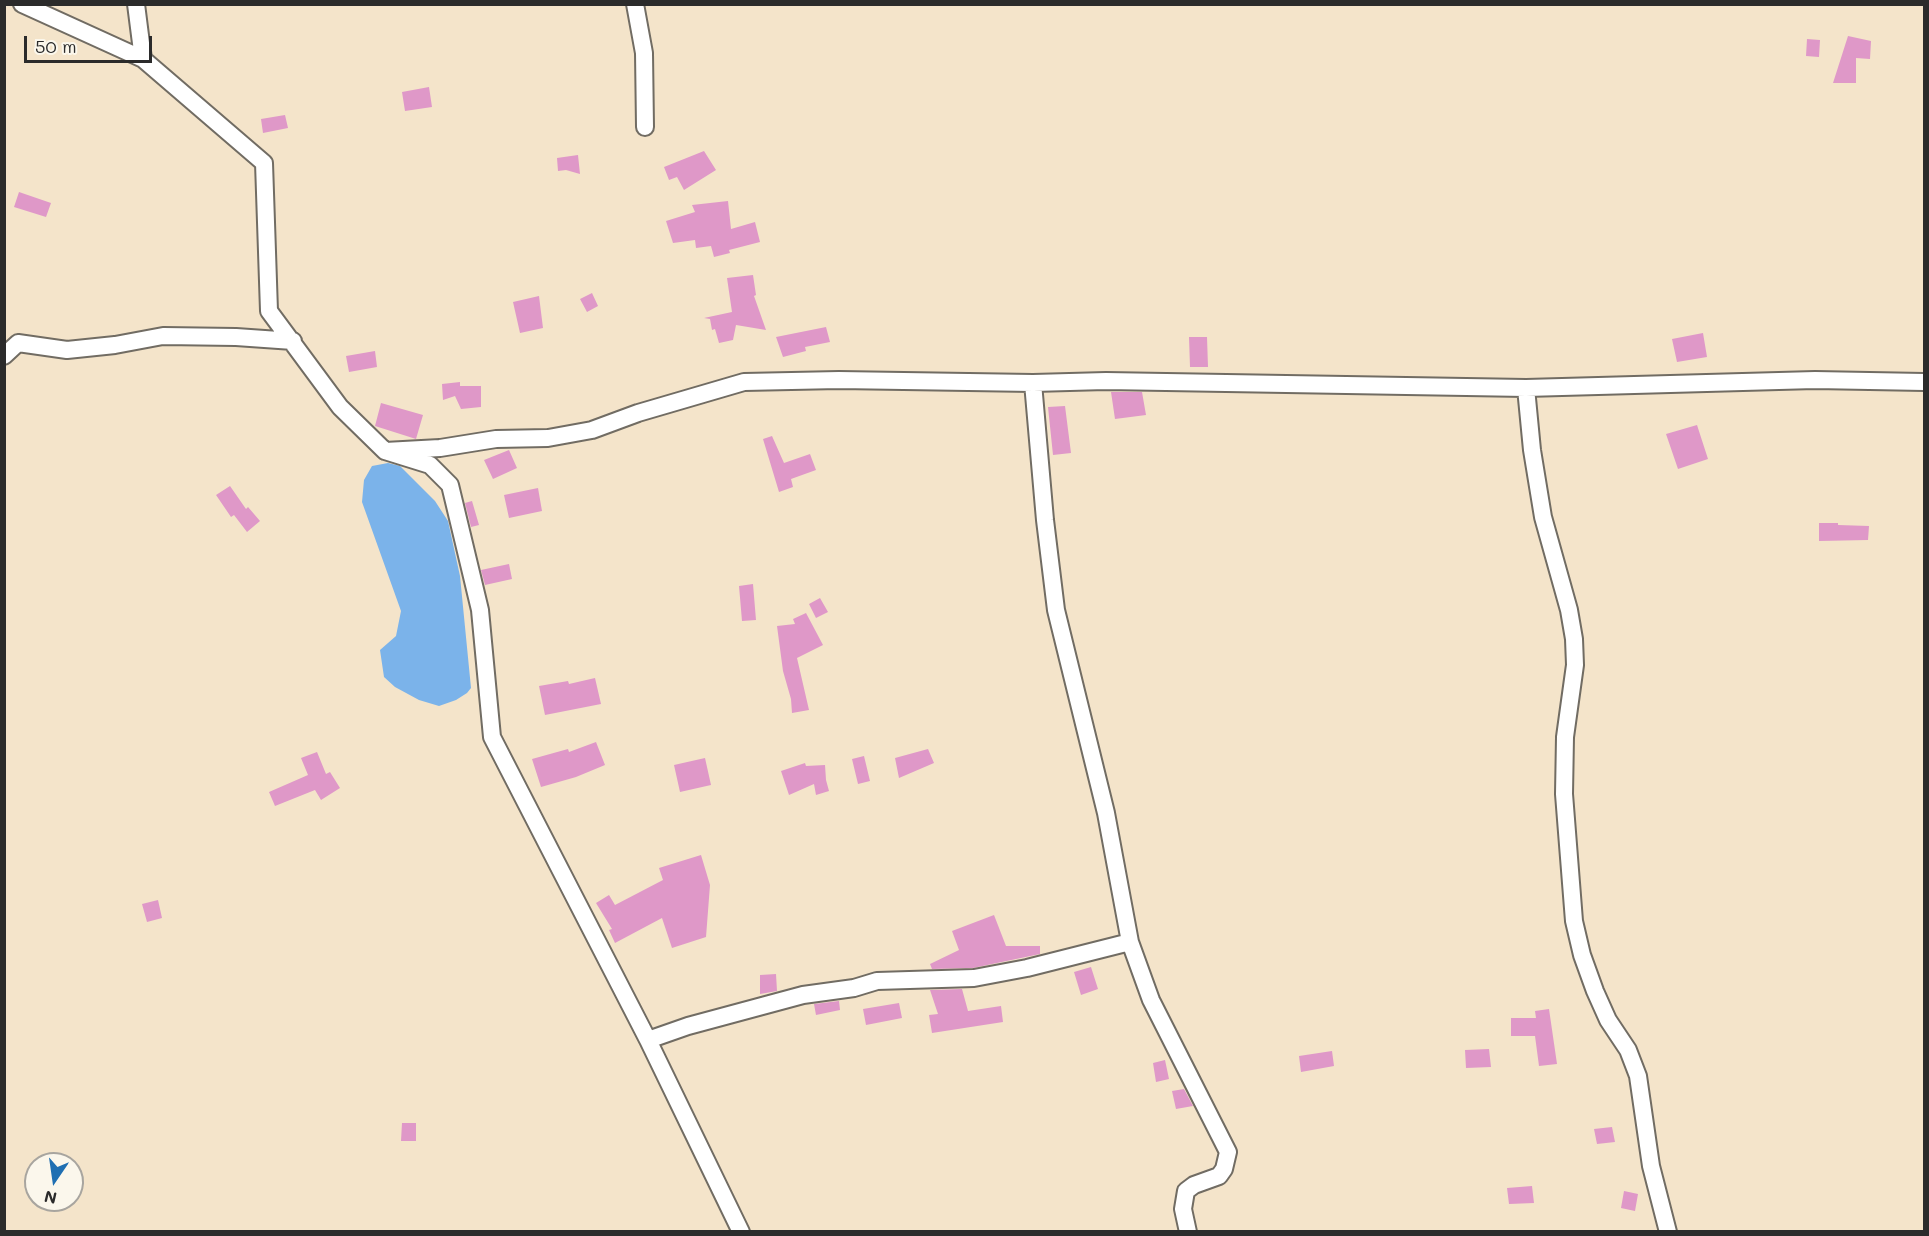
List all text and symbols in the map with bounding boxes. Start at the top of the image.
scale bar [27,24,154,62]
text: 50 m [35,34,77,58]
north arrow [24,1152,84,1212]
text: N [42,1186,59,1210]

